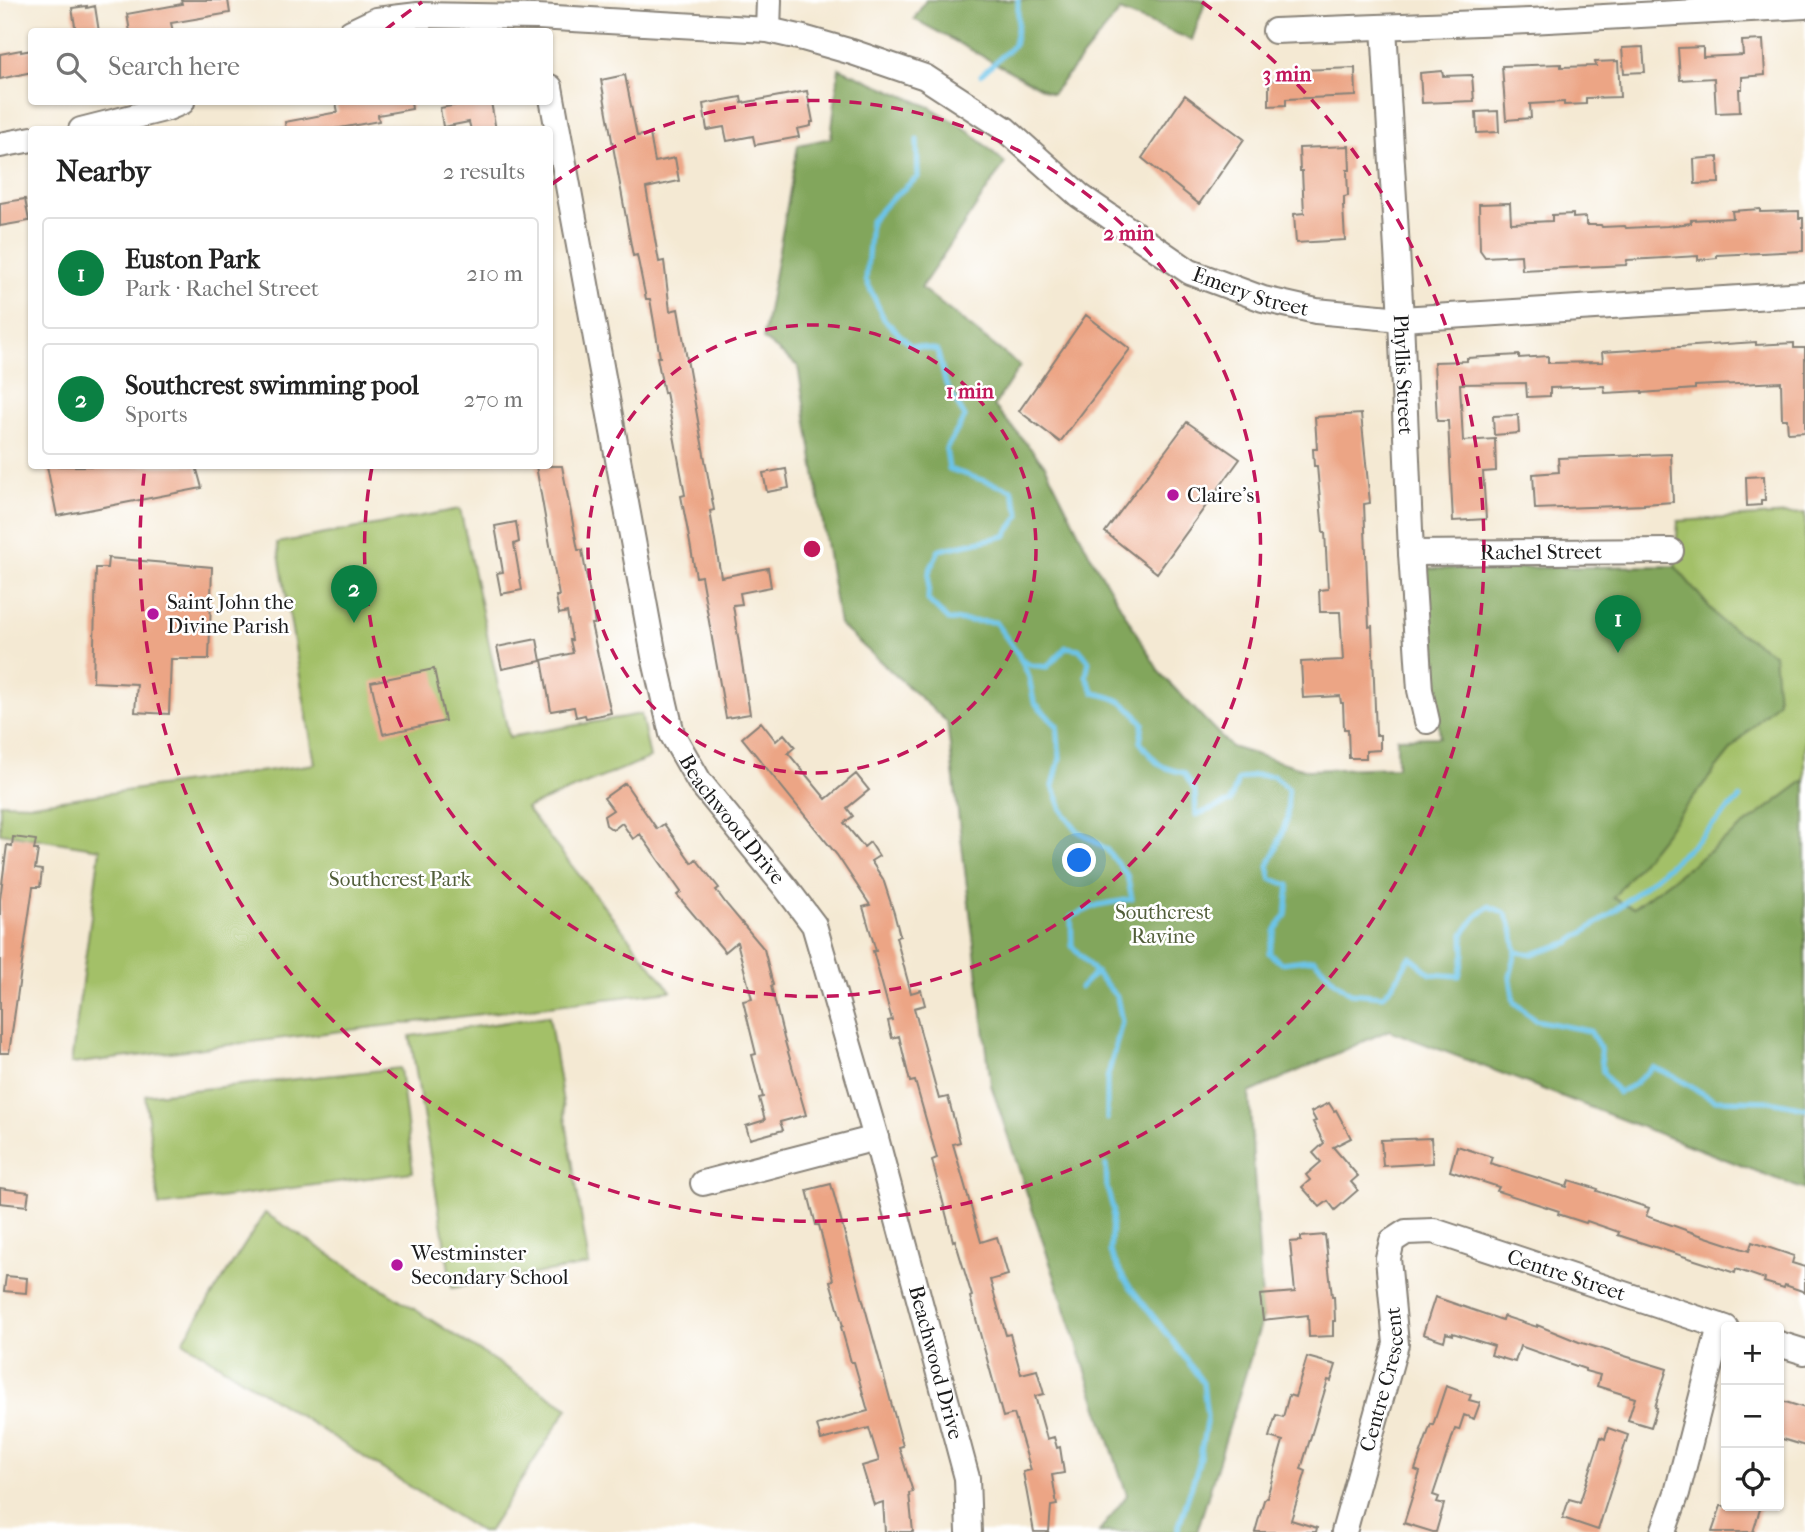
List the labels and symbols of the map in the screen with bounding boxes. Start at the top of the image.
text: 3 min [1263,62,1312,86]
text: 2 min [1103,221,1155,245]
street label: Emery Street [1189,262,1311,321]
street label: Phyllis Street [1389,314,1418,436]
text: 1 min [946,379,995,403]
place label: Claire's [1187,483,1254,507]
marker: Claire's [1165,487,1181,503]
centre of rings [800,537,824,561]
street label: Rachel Street [1480,540,1603,564]
pin: 2 [331,565,377,623]
place label: Saint John the Divine Parish [167,590,294,638]
pin: 1 [1595,595,1641,653]
marker: Saint John the Divine Parish [145,606,161,622]
street label: Beachwood Drive [674,750,790,889]
your location [1062,843,1096,877]
park label: Southcrest Park [329,867,471,891]
park label: Southcrest Ravine [1115,900,1212,948]
place label: Westminster Secondary School [410,1241,569,1289]
street label: Centre Street [1504,1244,1629,1306]
marker: Westminster Secondary School [389,1257,405,1273]
street label: Beachwood Drive [904,1283,968,1442]
street label: Centre Crescent [1355,1306,1408,1454]

